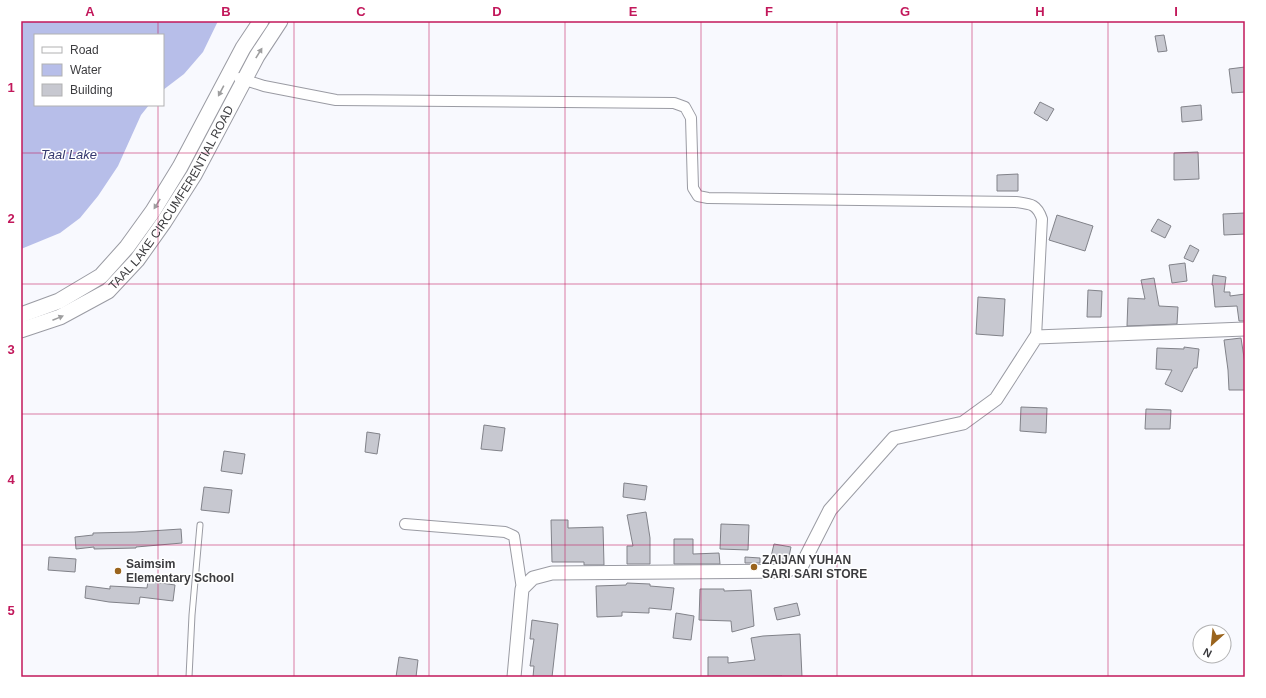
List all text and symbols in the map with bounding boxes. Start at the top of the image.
text: A [85,4,95,19]
text: B [221,4,231,19]
text: C [356,4,366,19]
text: D [492,4,502,19]
text: E [629,4,638,19]
text: F [765,4,773,19]
text: G [900,4,910,19]
text: H [1035,4,1045,19]
text: I [1174,4,1178,19]
legend [34,34,164,106]
text: Road [70,43,99,57]
one-way arrow [255,48,263,58]
text: Water [70,63,102,77]
text: 1 [7,80,15,95]
text: Building [70,83,113,97]
one-way arrow [217,85,224,97]
street label: TAAL LAKE CIRCUMFERENTIAL ROAD [106,103,237,293]
water label: Taal Lake [41,147,97,162]
one-way arrow [153,199,161,209]
text: 2 [7,211,15,226]
one-way arrow [52,314,64,320]
text: 3 [7,342,15,357]
text: 4 [7,472,15,487]
place label: ZAIJAN YUHAN SARI SARI STORE [762,553,867,581]
place label: Saimsim Elementary School [126,557,234,585]
marker: ZAIJAN YUHAN SARI SARI STORE [749,562,759,572]
marker: Saimsim Elementary School [113,566,123,576]
text: 5 [7,603,15,618]
north arrow [1192,624,1232,664]
text: N [1201,646,1214,660]

